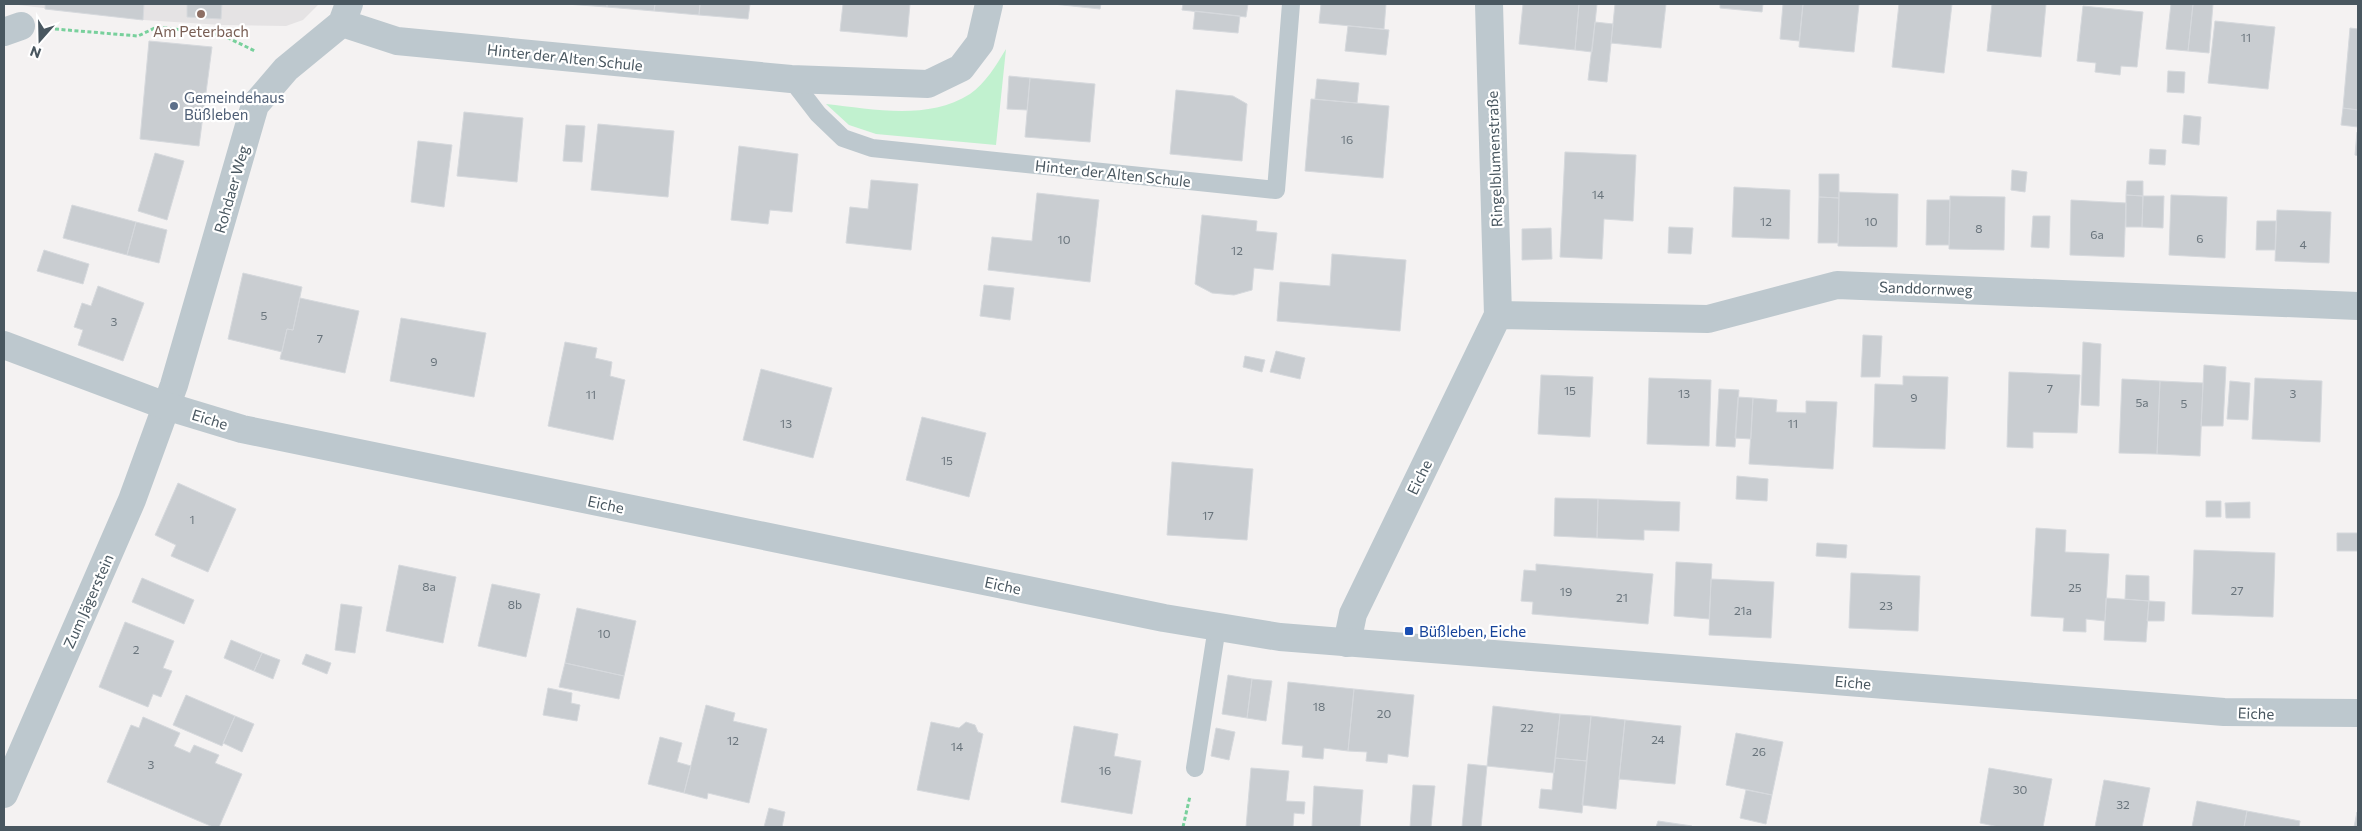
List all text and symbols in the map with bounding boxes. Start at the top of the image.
marker: Am Peterbach [195,8,207,20]
north arrow [15,15,65,65]
place label: Am Peterbach [153,22,249,40]
house number: 11 [2241,30,2251,44]
street label: Hinter der Alten Schule [486,40,644,74]
text: N [28,43,43,62]
place label: Gemeindehaus Büßleben [184,88,285,123]
street label: Ringelblumenstraße [1483,90,1505,228]
marker: Gemeindehaus Büßleben [168,100,180,112]
house number: 16 [1341,132,1353,146]
street label: Rohdaer Weg [210,143,252,235]
street label: Hinter der Alten Schule [1034,156,1192,190]
house number: 14 [1592,187,1604,201]
house number: 12 [1760,214,1772,228]
house number: 10 [1865,214,1878,228]
house number: 8 [1975,221,1983,235]
house number: 6a [2090,227,2104,241]
house number: 6 [2196,231,2204,245]
house number: 10 [1058,232,1071,246]
house number: 4 [2299,237,2307,251]
house number: 12 [1231,243,1243,257]
street label: Sanddornweg [1879,277,1973,299]
house number: 5 [261,308,268,322]
house number: 3 [111,314,118,328]
house number: 7 [317,331,323,345]
house number: 9 [430,354,438,368]
house number: 7 [2047,381,2053,395]
house number: 15 [1564,383,1576,397]
house number: 13 [1678,386,1690,400]
house number: 3 [2290,386,2297,400]
house number: 11 [586,387,596,401]
house number: 9 [1910,390,1918,404]
house number: 5a [2135,395,2149,409]
house number: 5 [2181,396,2188,410]
street label: Eiche [190,405,230,433]
house number: 13 [780,416,792,430]
house number: 11 [1788,416,1798,430]
house number: 15 [941,453,953,467]
street label: Eiche [1403,456,1435,497]
street label: Eiche [586,491,626,517]
house number: 17 [1202,508,1214,522]
house number: 1 [189,512,195,526]
street label: Zum Jägerstein [59,551,117,651]
street label: Eiche [983,572,1023,598]
house number: 8a [422,579,436,593]
house number: 25 [2068,580,2082,594]
house number: 27 [2231,583,2243,597]
house number: 19 [1560,584,1572,598]
house number: 21 [1616,590,1628,604]
house number: 8b [508,597,522,611]
house number: 23 [1879,598,1893,612]
house number: 21a [1734,603,1752,617]
place label: Büßleben, Eiche [1419,622,1526,640]
marker: Büßleben, Eiche [1403,625,1415,637]
house number: 10 [598,626,611,640]
house number: 2 [133,642,140,656]
street label: Eiche [1834,671,1872,693]
house number: 18 [1313,699,1325,713]
street label: Eiche [2237,703,2275,723]
house number: 20 [1377,706,1391,720]
house number: 22 [1520,720,1534,734]
house number: 24 [1651,732,1665,746]
house number: 12 [727,733,739,747]
house number: 14 [951,739,963,753]
house number: 26 [1752,744,1766,758]
house number: 3 [148,757,155,771]
house number: 16 [1099,763,1111,777]
house number: 30 [2013,782,2028,796]
house number: 32 [2116,797,2130,811]

